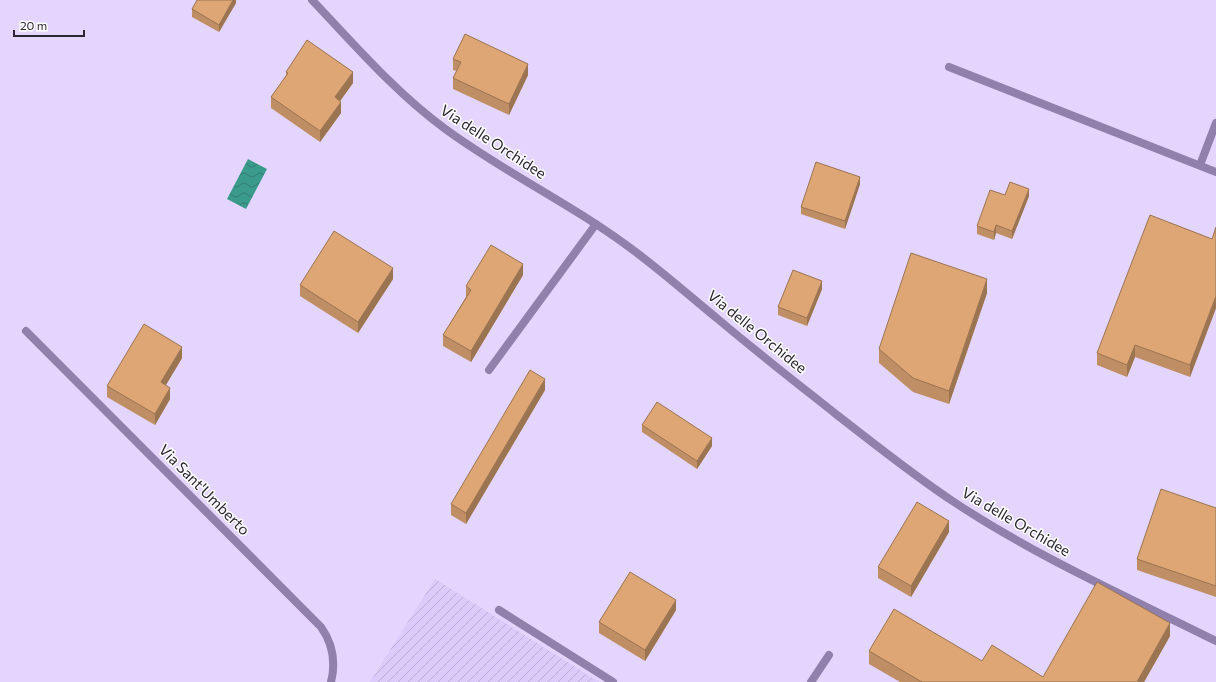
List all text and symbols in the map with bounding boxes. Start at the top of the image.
scale bar [14,12,84,38]
text: 20 m [20,18,47,32]
street label: Via delle Orchidee [437,100,550,182]
street label: Via delle Orchidee [704,286,811,377]
street label: Via Sant'Umberto [156,440,254,538]
street label: Via delle Orchidee [959,483,1074,560]

